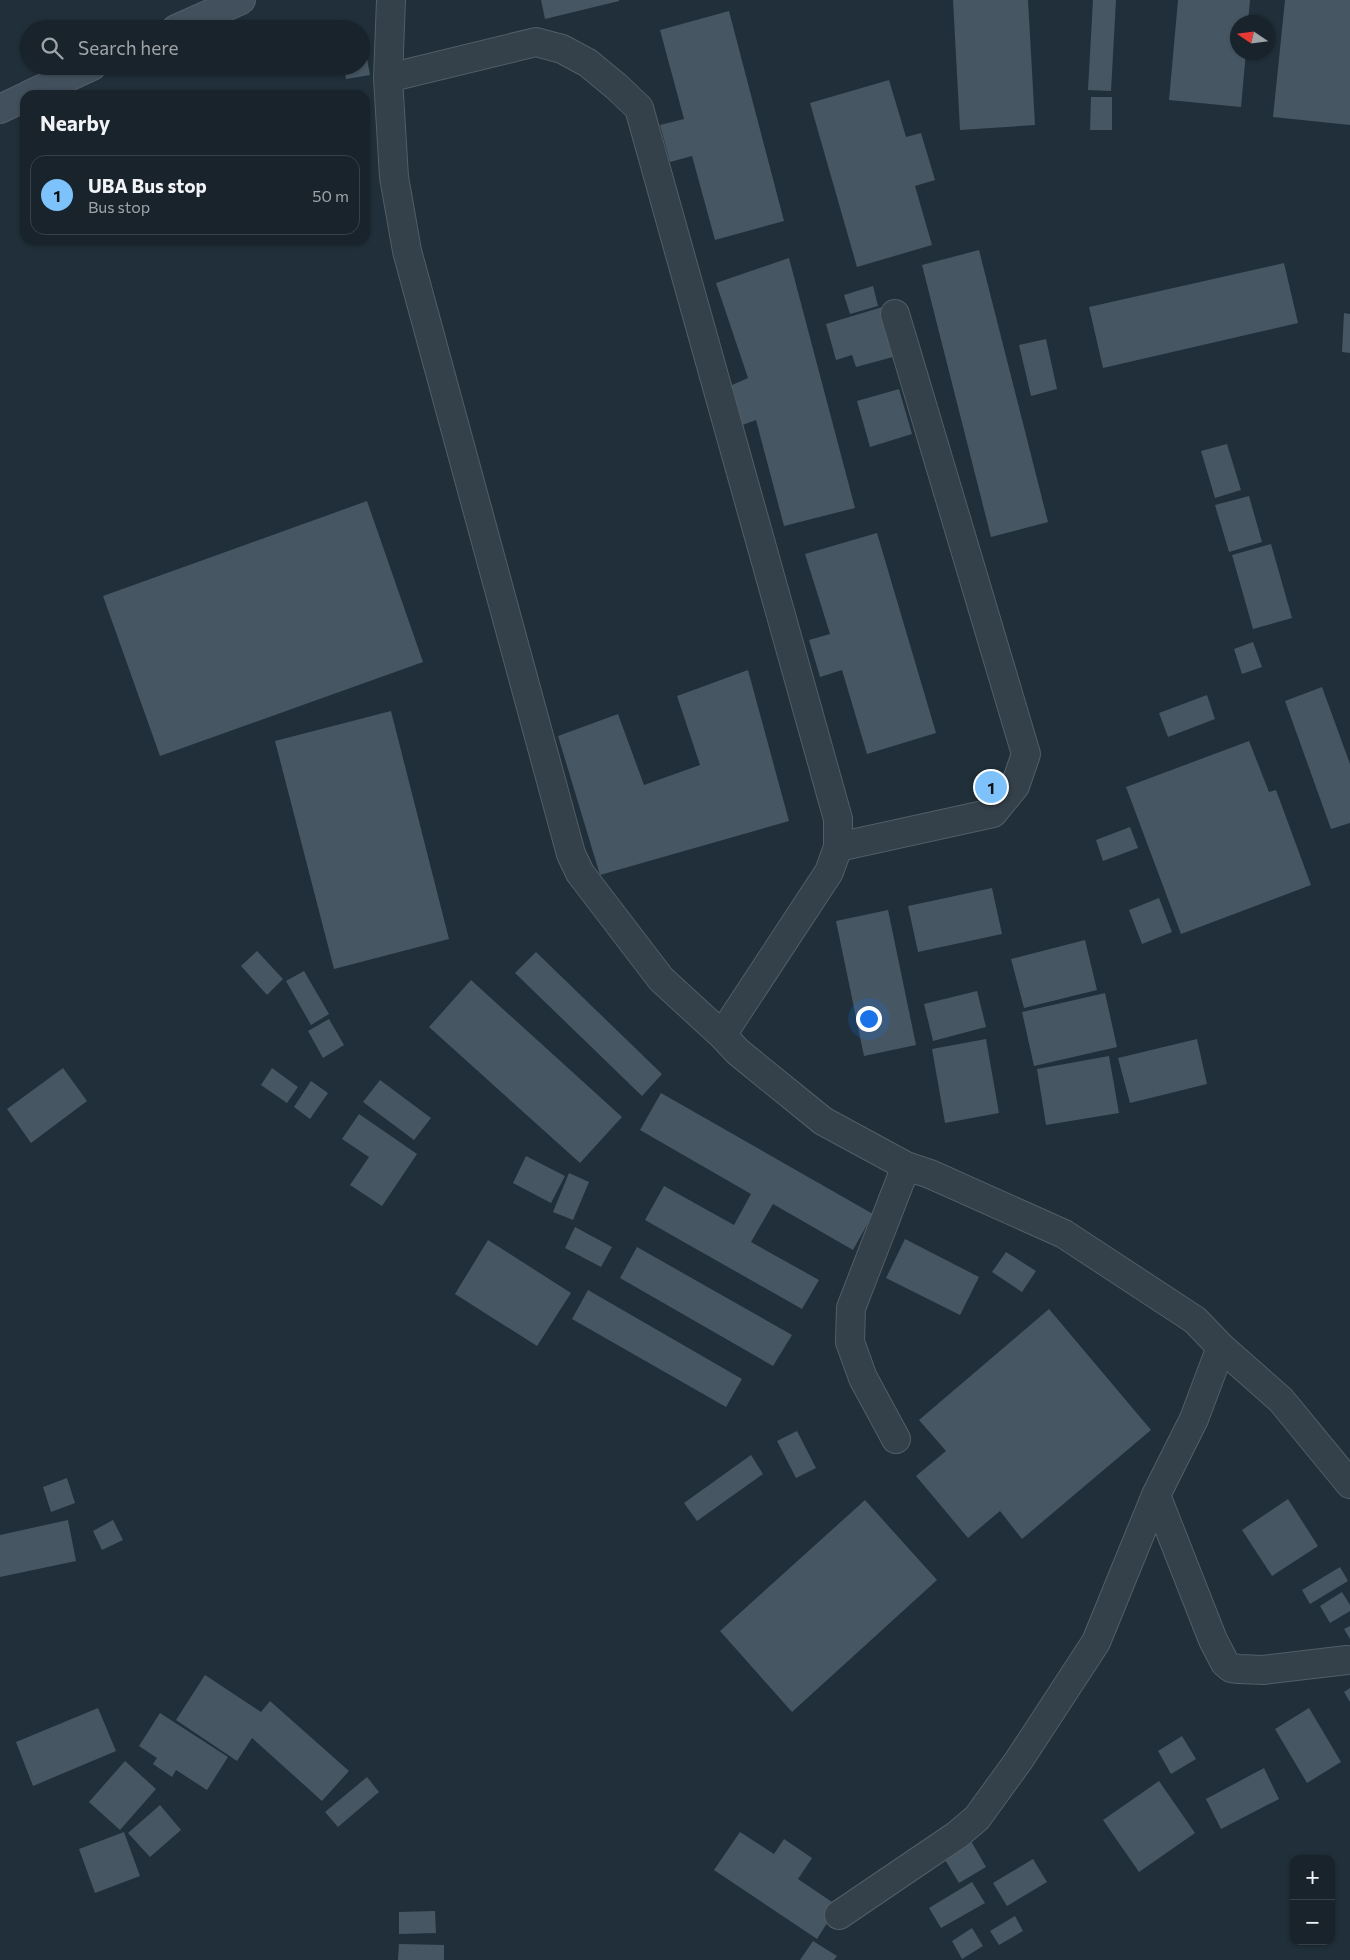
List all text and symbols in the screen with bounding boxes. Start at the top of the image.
north arrow [1230,15,1275,60]
search box [20,20,370,75]
icon: search [38,34,66,62]
text: Search here [78,36,178,59]
text: Nearby [40,110,110,135]
text: UBA Bus stop [88,174,207,197]
text: 1 [53,186,61,205]
text: 50 m [312,186,349,205]
text: Bus stop [88,197,150,216]
pin: 1 [975,768,1007,806]
your location [856,1006,882,1032]
map controls [1290,1855,1335,1945]
button: + [1290,1855,1335,1900]
button: − [1290,1900,1335,1945]

